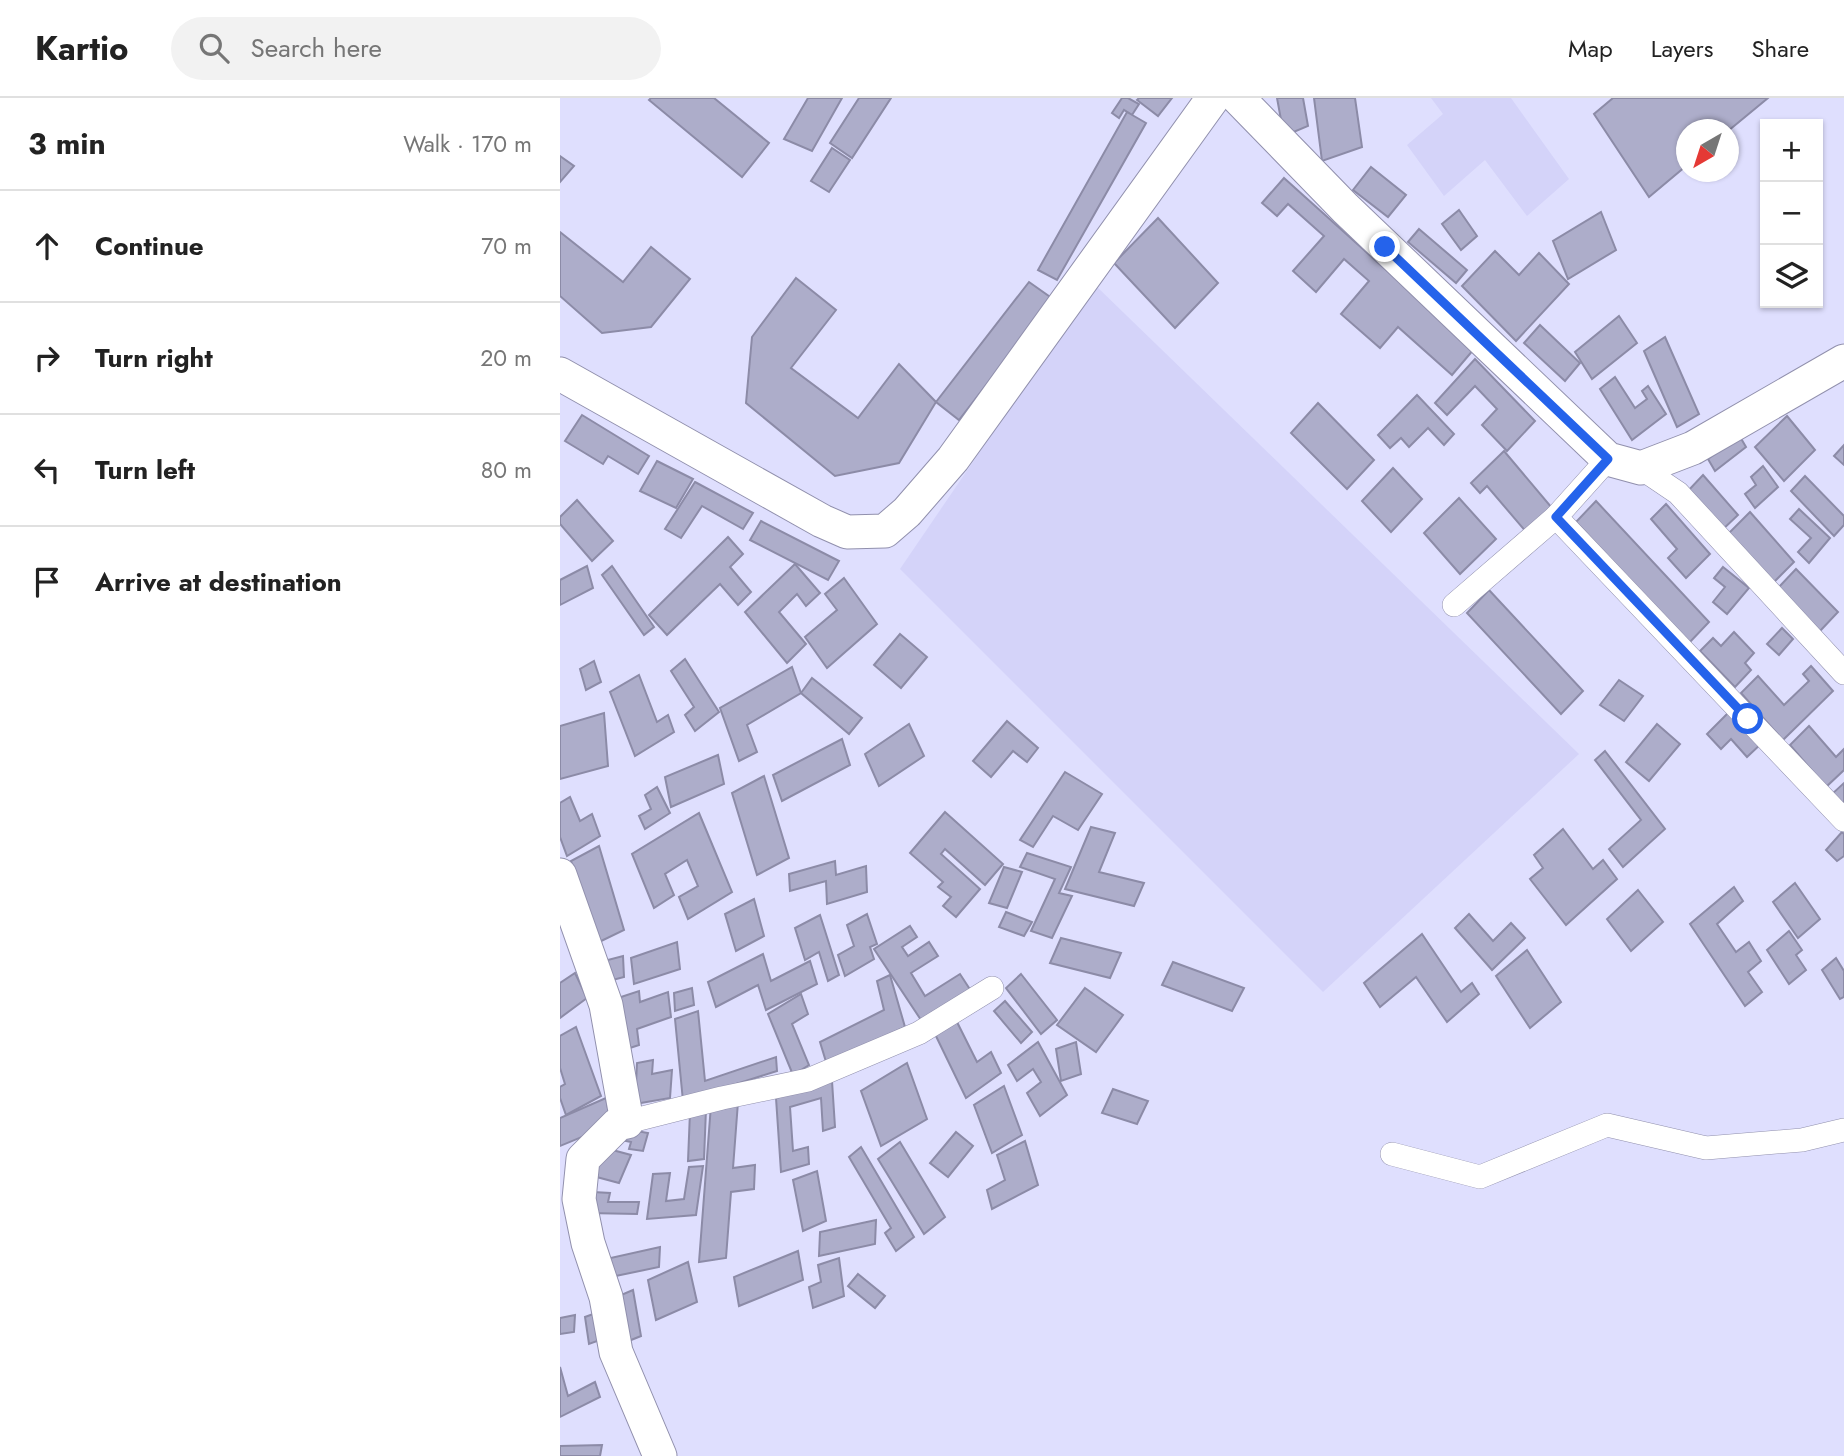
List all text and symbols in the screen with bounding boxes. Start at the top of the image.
search box [171,17,661,80]
text: Kartio [35,25,129,72]
icon: search [195,29,233,67]
text: Search here [251,29,382,67]
text: Map [1568,31,1613,66]
text: Layers [1651,31,1713,66]
text: Share [1751,31,1809,66]
north arrow [1676,119,1739,182]
map controls [1760,119,1823,308]
button: + [1760,119,1823,182]
text: 3 min [28,122,106,165]
text: Walk · 170 m [403,127,532,161]
button: − [1760,182,1823,245]
icon: ahead [28,227,66,265]
text: Continue [95,227,204,265]
text: 70 m [481,229,532,263]
route end [1369,231,1400,262]
button: layers [1760,245,1823,308]
icon: right [28,339,66,377]
text: Turn right [95,339,213,377]
text: 20 m [480,341,532,375]
icon: left [28,451,66,489]
text: Turn left [95,451,195,489]
text: 80 m [481,453,532,487]
icon: arrive [28,563,66,601]
text: Arrive at destination [95,563,342,601]
route start [1732,703,1763,734]

